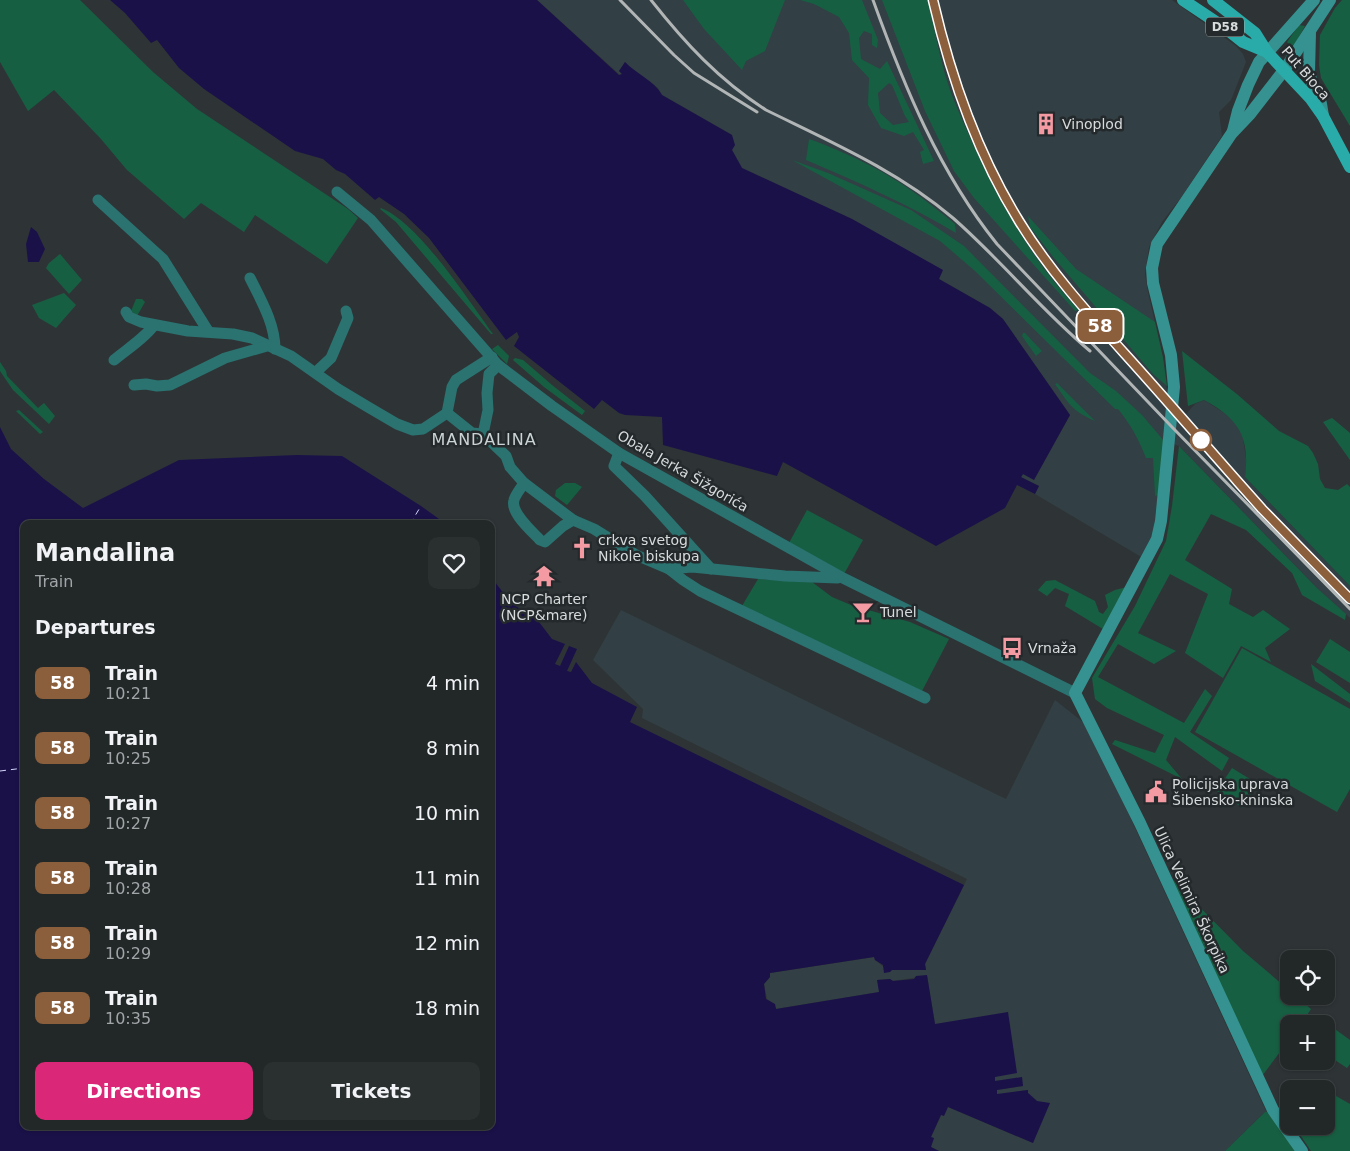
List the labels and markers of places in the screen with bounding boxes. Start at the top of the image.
building icon: Vinoplod [1033,111,1059,137]
place label: Vinoplod [1062,116,1123,132]
unlabelled marker [1190,429,1212,451]
place label: crkva svetog Nikole biskupa [598,532,700,564]
church icon: crkva svetog Nikole biskupa [569,535,595,561]
temple icon: NCP Charter (NCP&mare) [531,563,557,589]
place label: NCP Charter (NCP&mare) [501,591,587,623]
bar icon: Tunel [850,599,876,625]
place label: Tunel [879,604,917,620]
bus stop icon: Vrnaža [999,635,1025,661]
place label: Vrnaža [1028,640,1076,656]
place label: Policijska uprava Šibensko-kninska [1172,776,1293,808]
public building icon: Policijska uprava Šibensko-kninska [1143,779,1169,805]

